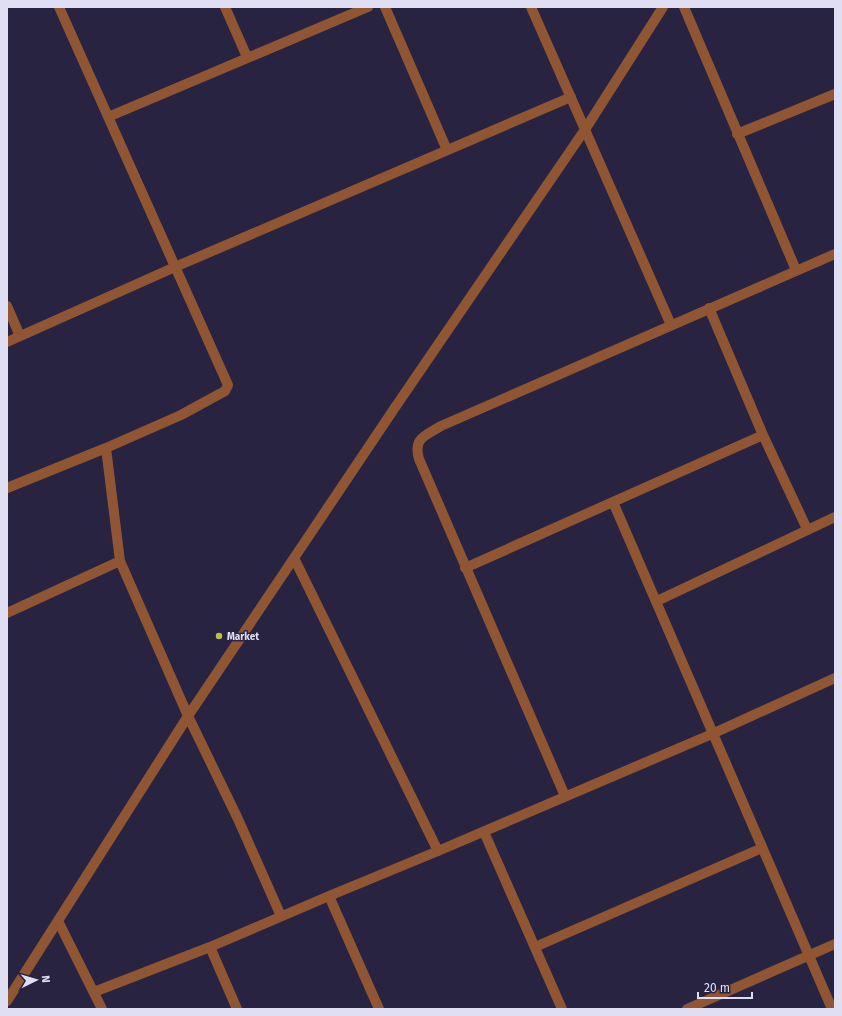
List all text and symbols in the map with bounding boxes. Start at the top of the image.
marker: Market [214,631,224,641]
place label: Market [227,631,259,643]
north arrow [16,960,56,1000]
scale bar [698,974,752,1000]
text: N [39,975,52,983]
text: 20 m [704,981,730,995]

